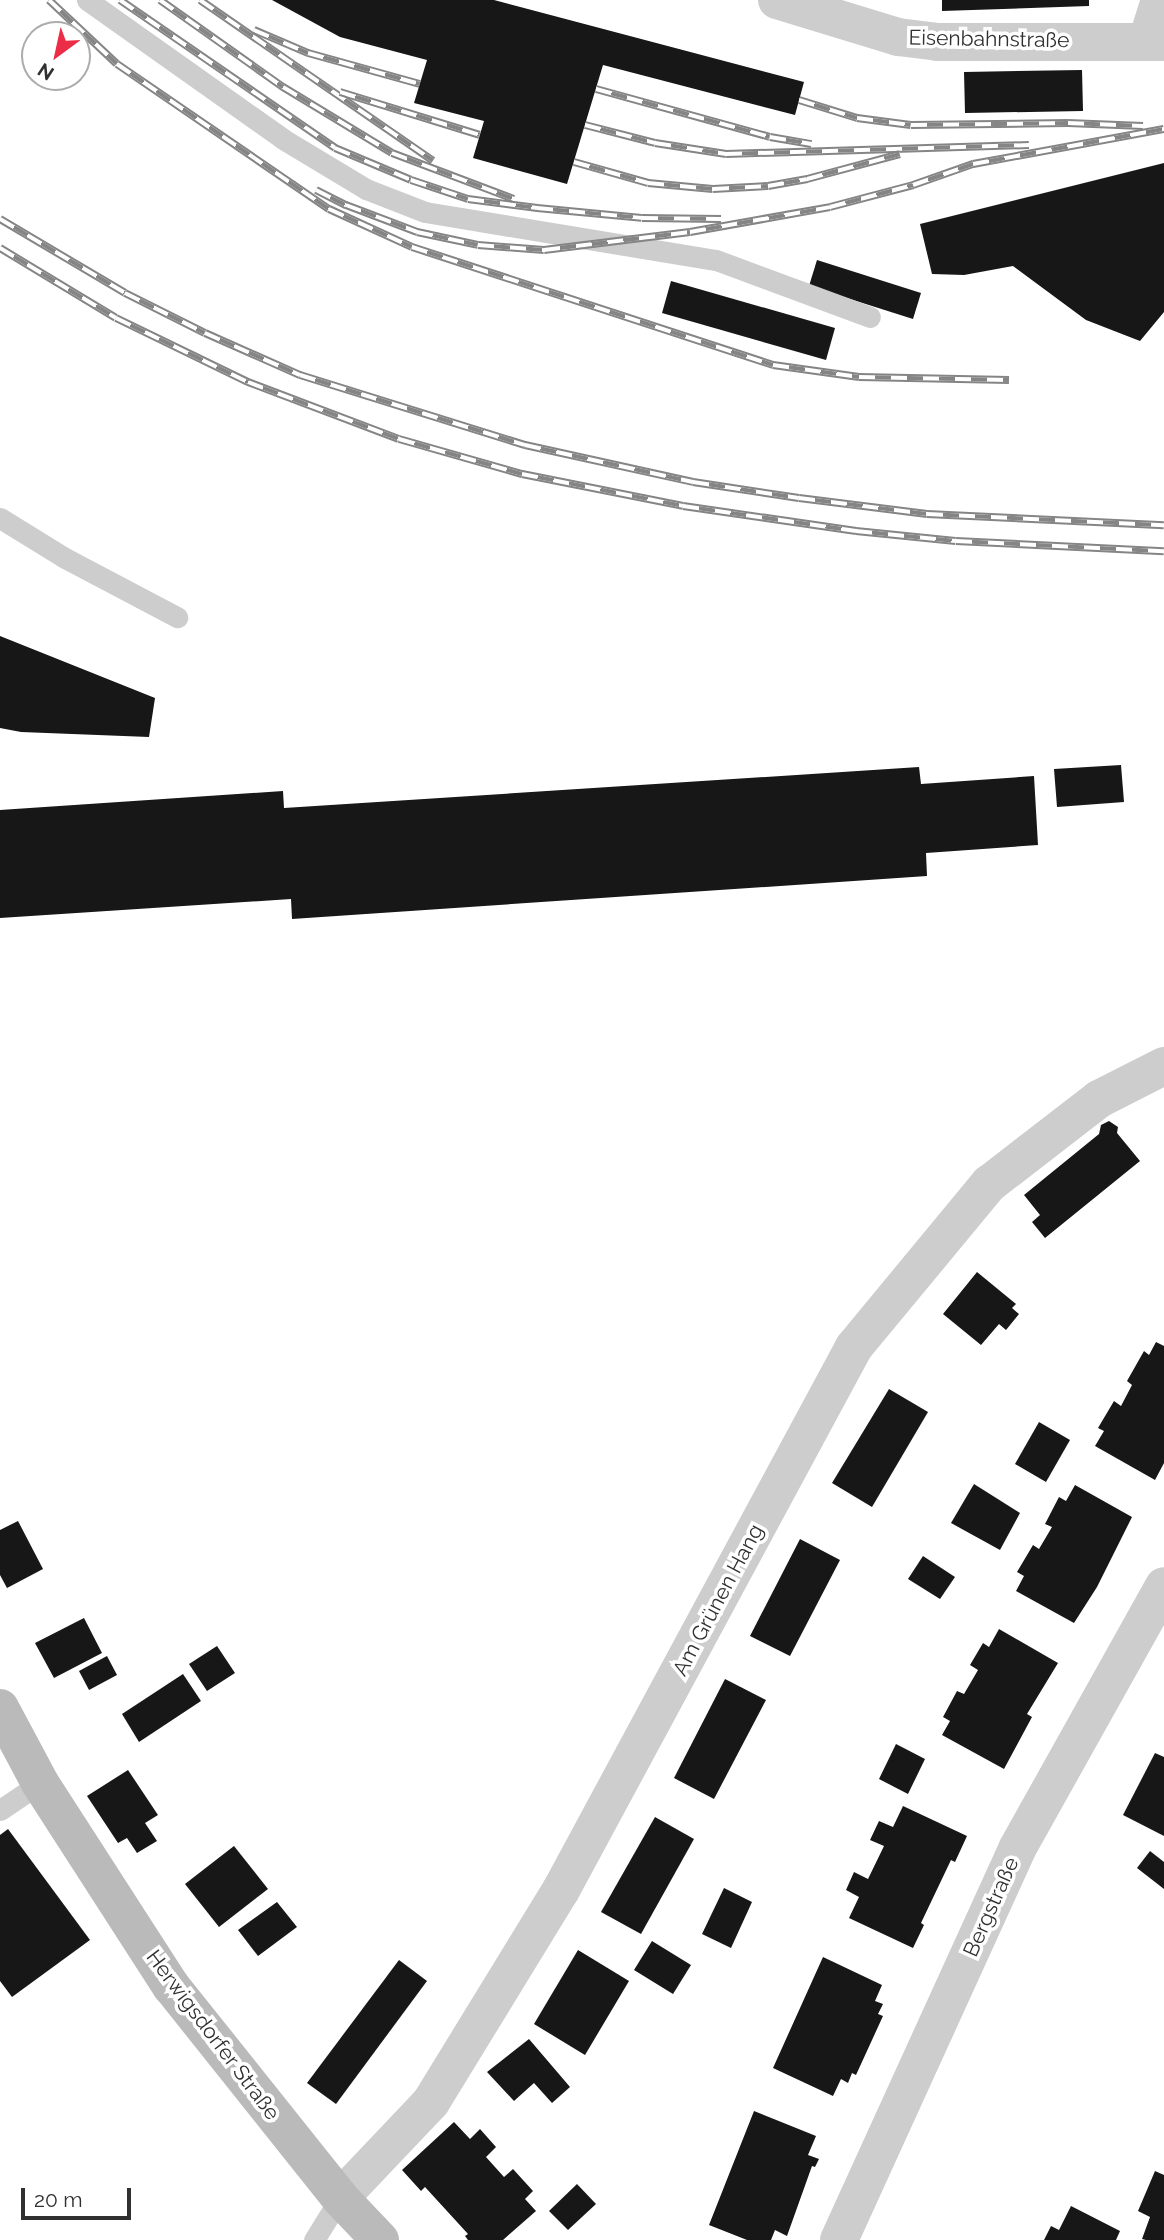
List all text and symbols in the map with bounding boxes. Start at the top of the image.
north arrow [21,21,91,91]
street label: Eisenbahnstraße [908,25,1070,53]
text: N [34,59,58,85]
street label: Am Grünen Hang [667,1520,769,1680]
street label: Bergstraße [958,1853,1024,1961]
street label: Herwigsdorfer Straße [141,1945,285,2125]
scale bar [24,2174,135,2218]
text: 20 m [34,2187,82,2212]

